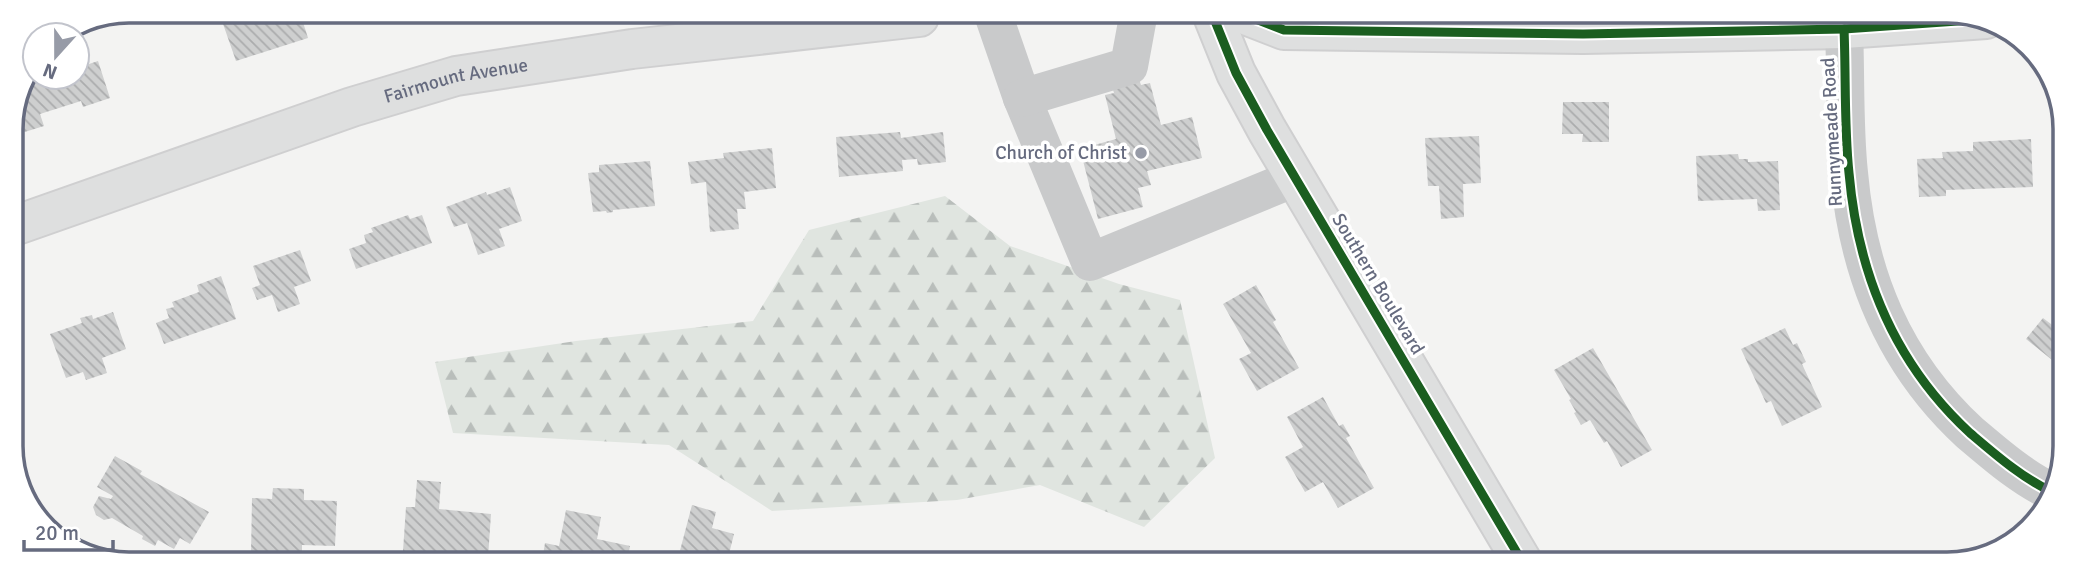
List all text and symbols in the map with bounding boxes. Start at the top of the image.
north arrow [21,21,91,91]
street label: Fairmount Avenue [381,53,530,109]
text: N [40,57,61,85]
street label: Runnymeade Road [1816,57,1848,207]
place label: Church of Christ [995,141,1127,165]
marker: Church of Christ [1133,145,1149,161]
street label: Southern Boulevard [1326,209,1430,359]
scale bar [24,508,114,552]
text: 20 m [35,520,79,546]

